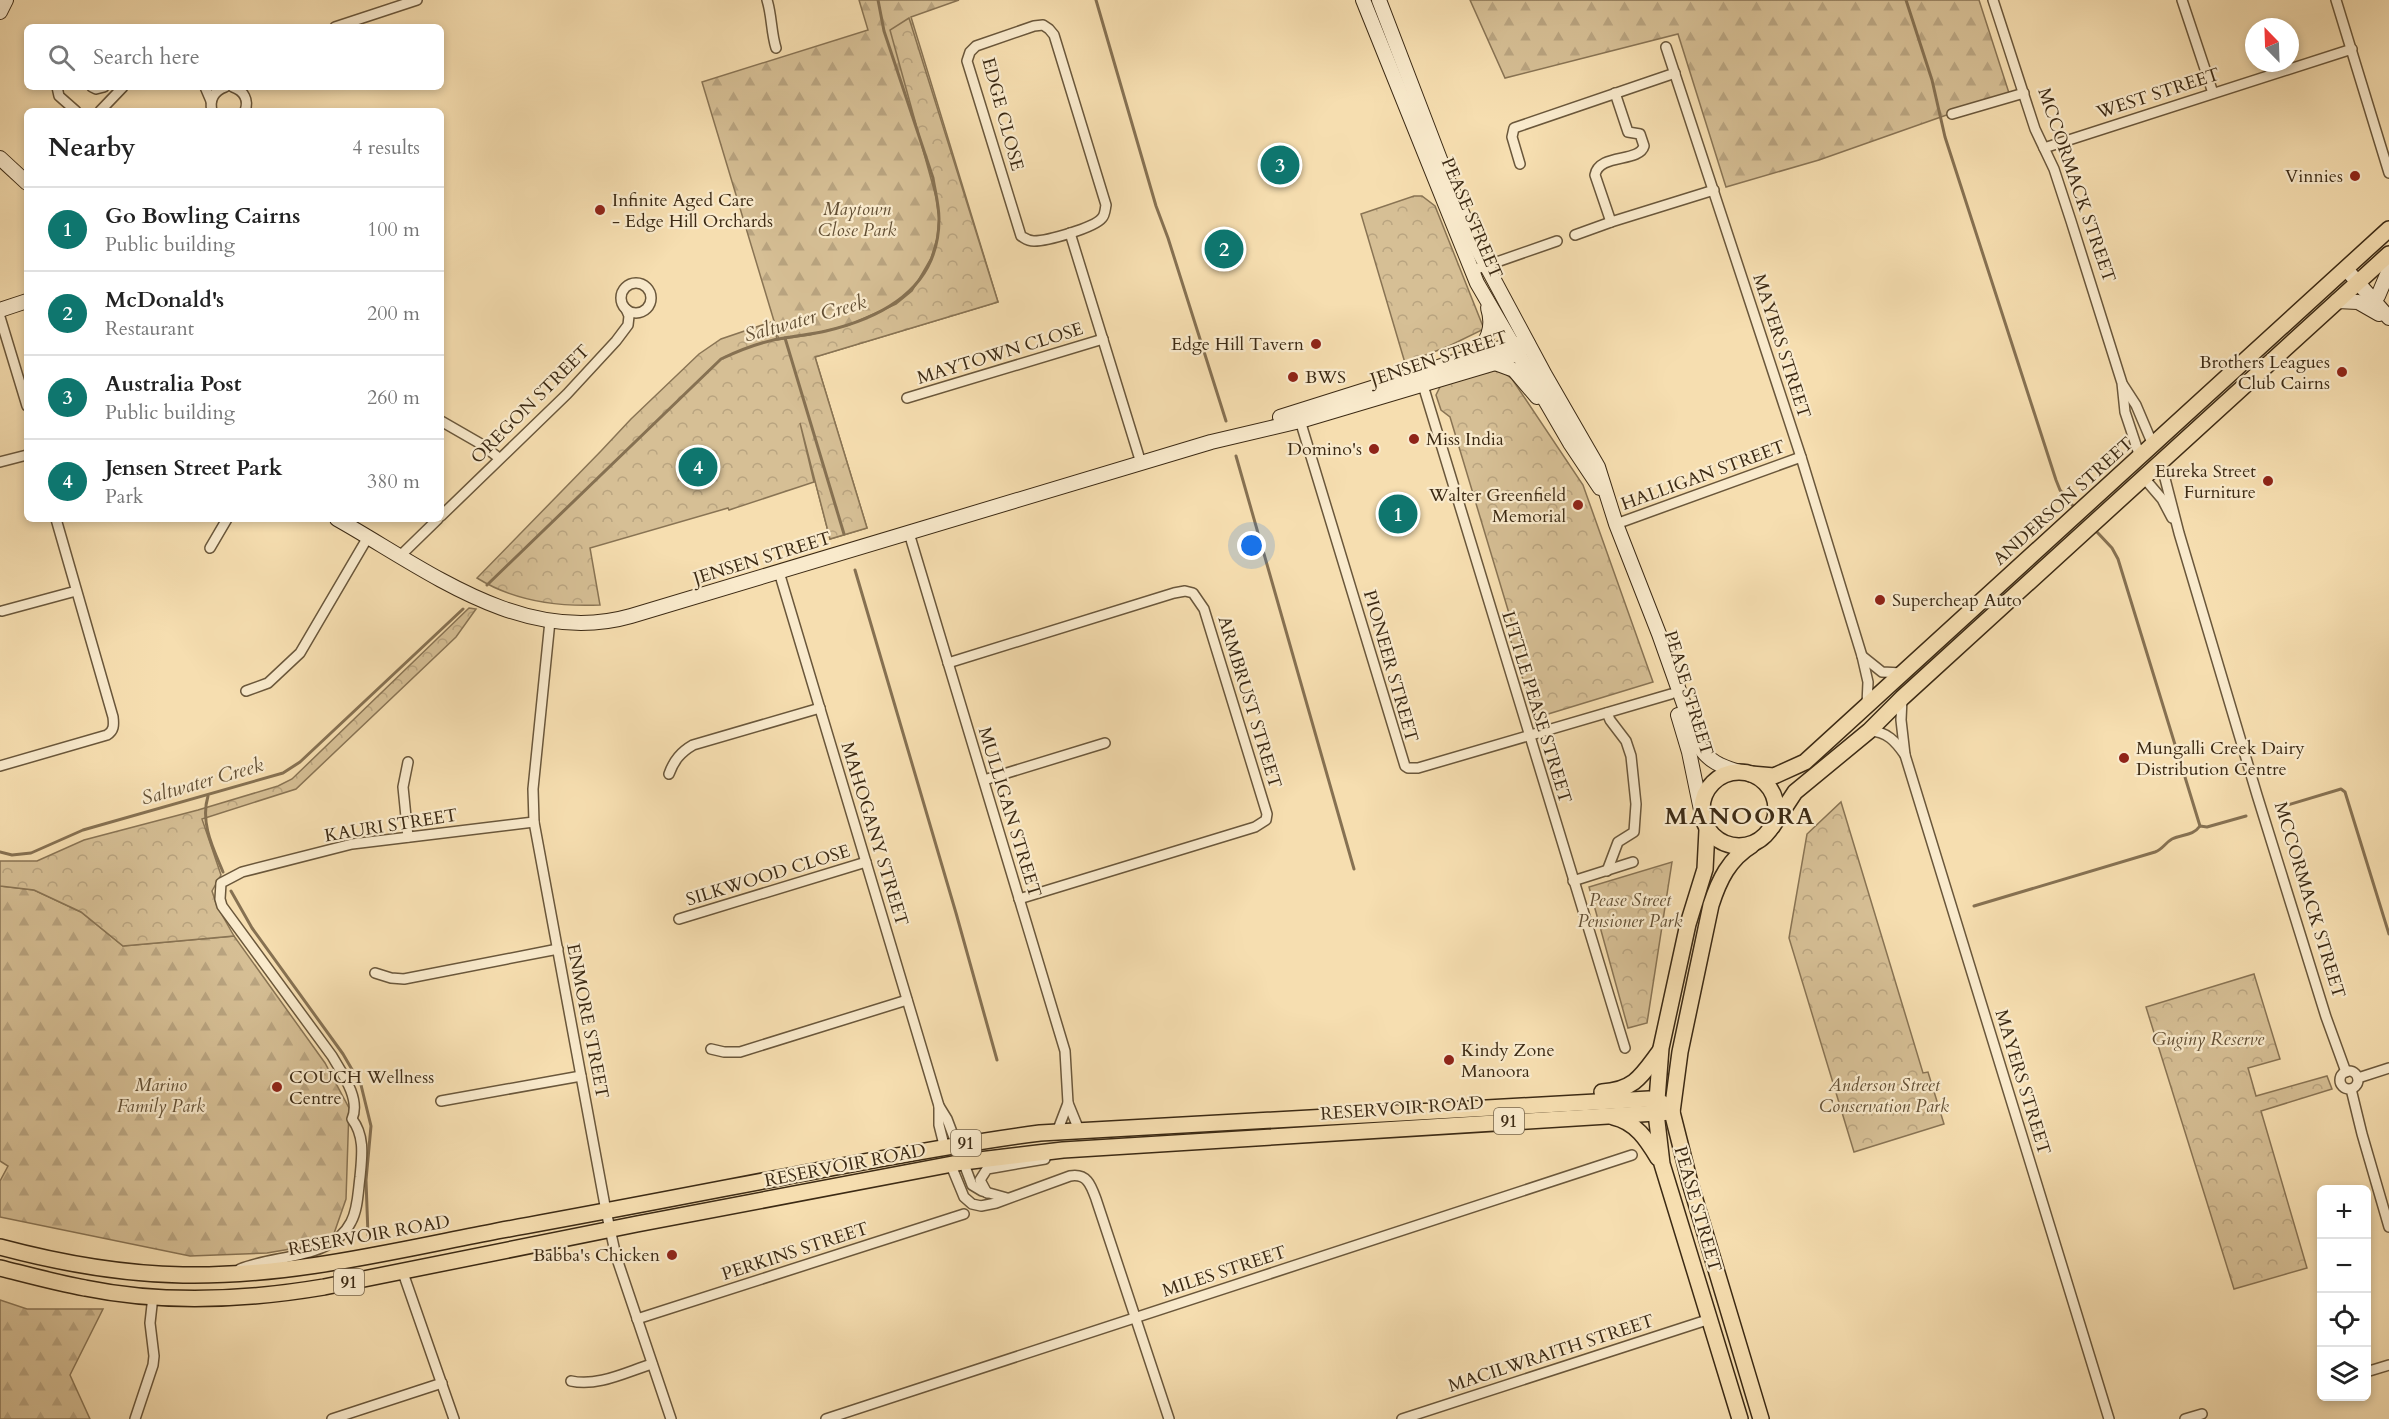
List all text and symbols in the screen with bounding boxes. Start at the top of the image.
north arrow [2245,18,2299,72]
search box [24,24,444,90]
icon: search [45,41,78,74]
text: Search here [93,42,200,72]
street label: EDGE CLOSE [975,55,1030,174]
street label: WEST STREET [2092,62,2223,125]
street label: MCCORMACK STREET [2031,84,2122,286]
text: Nearby [48,130,136,165]
text: 4 results [352,134,420,161]
pin: 3 [1260,142,1300,188]
street label: PEASE STREET [1435,154,1508,283]
place label: Vinnies [2285,164,2343,189]
marker: Vinnies [2348,169,2362,183]
place label: Infinite Aged Care - Edge Hill Orchards [612,188,773,234]
park label: Maytown Close Park [818,197,896,243]
text: Go Bowling Cairns [105,201,301,231]
marker: Infinite Aged Care - Edge Hill Orchards [593,203,607,217]
text: 1 [62,216,73,243]
text: 100 m [367,216,420,243]
pin: 2 [1204,226,1244,272]
text: Public building [105,231,235,258]
street label: MAYERS STREET [1746,271,1817,422]
text: McDonald's [105,285,224,315]
water label: Saltwater Creek [741,288,869,349]
text: 2 [62,300,73,327]
text: 200 m [367,300,420,327]
text: Restaurant [105,315,194,342]
street label: MAYTOWN CLOSE [914,316,1086,391]
street label: JENSEN STREET [1364,324,1511,393]
place label: Edge Hill Tavern [1171,332,1305,357]
marker: Edge Hill Tavern [1309,337,1323,351]
street label: OREGON STREET [465,339,595,469]
place label: Brothers Leagues Club Cairns [2199,350,2330,396]
place label: BWS [1305,365,1346,390]
marker: Brothers Leagues Club Cairns [2335,365,2349,379]
text: Australia Post [105,369,241,399]
marker: BWS [1286,370,1300,384]
text: 3 [62,384,73,411]
text: 260 m [367,384,420,411]
text: Public building [105,399,235,426]
place label: Miss India [1426,427,1504,452]
street label: ANDERSON STREET [1988,431,2139,571]
marker: Miss India [1407,432,1421,446]
street label: HALLIGAN STREET [1618,434,1789,517]
place label: Domino's [1287,437,1362,462]
marker: Domino's [1367,442,1381,456]
pin: 4 [678,444,718,490]
text: Jensen Street Park [105,453,282,483]
place label: Eureka Street Furniture [2155,459,2256,505]
text: 4 [62,468,73,495]
text: 380 m [367,468,420,495]
marker: Eureka Street Furniture [2261,474,2275,488]
text: Park [105,483,143,510]
place label: Walter Greenfield Memorial [1428,483,1566,529]
pin: 1 [1378,492,1418,536]
marker: Walter Greenfield Memorial [1571,498,1585,512]
street label: JENSEN STREET [687,526,834,592]
your location [1237,531,1266,560]
street label: PIONEER STREET [1357,587,1424,745]
place label: Supercheap Auto [1892,588,2022,613]
marker: Supercheap Auto [1873,593,1887,607]
street label: LITTLE PEASE STREET [1495,608,1578,806]
street label: ARMBRUST STREET [1211,613,1288,791]
street label: PEASE STREET [1658,628,1719,759]
street label: MULLIGAN STREET [972,724,1047,900]
place label: Mungalli Creek Dairy Distribution Centre [2136,736,2305,782]
street label: MAHOGANY STREET [835,739,914,929]
water label: Saltwater Creek [138,751,266,812]
marker: Mungalli Creek Dairy Distribution Centre [2117,751,2131,765]
street label: MCCORMACK STREET [2268,799,2351,1002]
district label: MANOORA [1664,800,1816,833]
street label: KAURI STREET [323,803,459,848]
street label: SILKWOOD CLOSE [683,839,853,912]
park label: Pease Street Pensioner Park [1578,888,1682,934]
street label: ENMORE STREET [560,941,615,1101]
street label: MAYERS STREET [1989,1006,2057,1158]
park label: Guginy Reserve [2152,1027,2265,1052]
place label: Kindy Zone Manoora [1461,1038,1555,1084]
marker: Kindy Zone Manoora [1442,1053,1456,1067]
place label: COUCH Wellness Centre [289,1065,434,1111]
park label: Marino Family Park [117,1073,205,1119]
park label: Anderson Street Conservation Park [1819,1073,1949,1119]
marker: COUCH Wellness Centre [270,1080,284,1094]
street label: RESERVOIR ROAD [1319,1090,1485,1127]
road number: 91 [1494,1108,1524,1134]
road number: 91 [951,1130,981,1156]
street label: RESERVOIR ROAD [762,1138,928,1193]
street label: PEASE STREET [1668,1143,1727,1275]
map controls [2317,1185,2371,1401]
button: + [2317,1185,2371,1239]
street label: RESERVOIR ROAD [286,1209,452,1262]
street label: PERKINS STREET [718,1216,872,1287]
button: − [2317,1239,2371,1293]
street label: MILES STREET [1159,1240,1289,1303]
place label: Babba's Chicken [533,1243,661,1268]
marker: Babba's Chicken [665,1248,679,1262]
road number: 91 [334,1269,364,1295]
button: locate [2317,1293,2371,1347]
street label: MACILWRAITH STREET [1445,1308,1657,1399]
button: layers [2317,1347,2371,1401]

